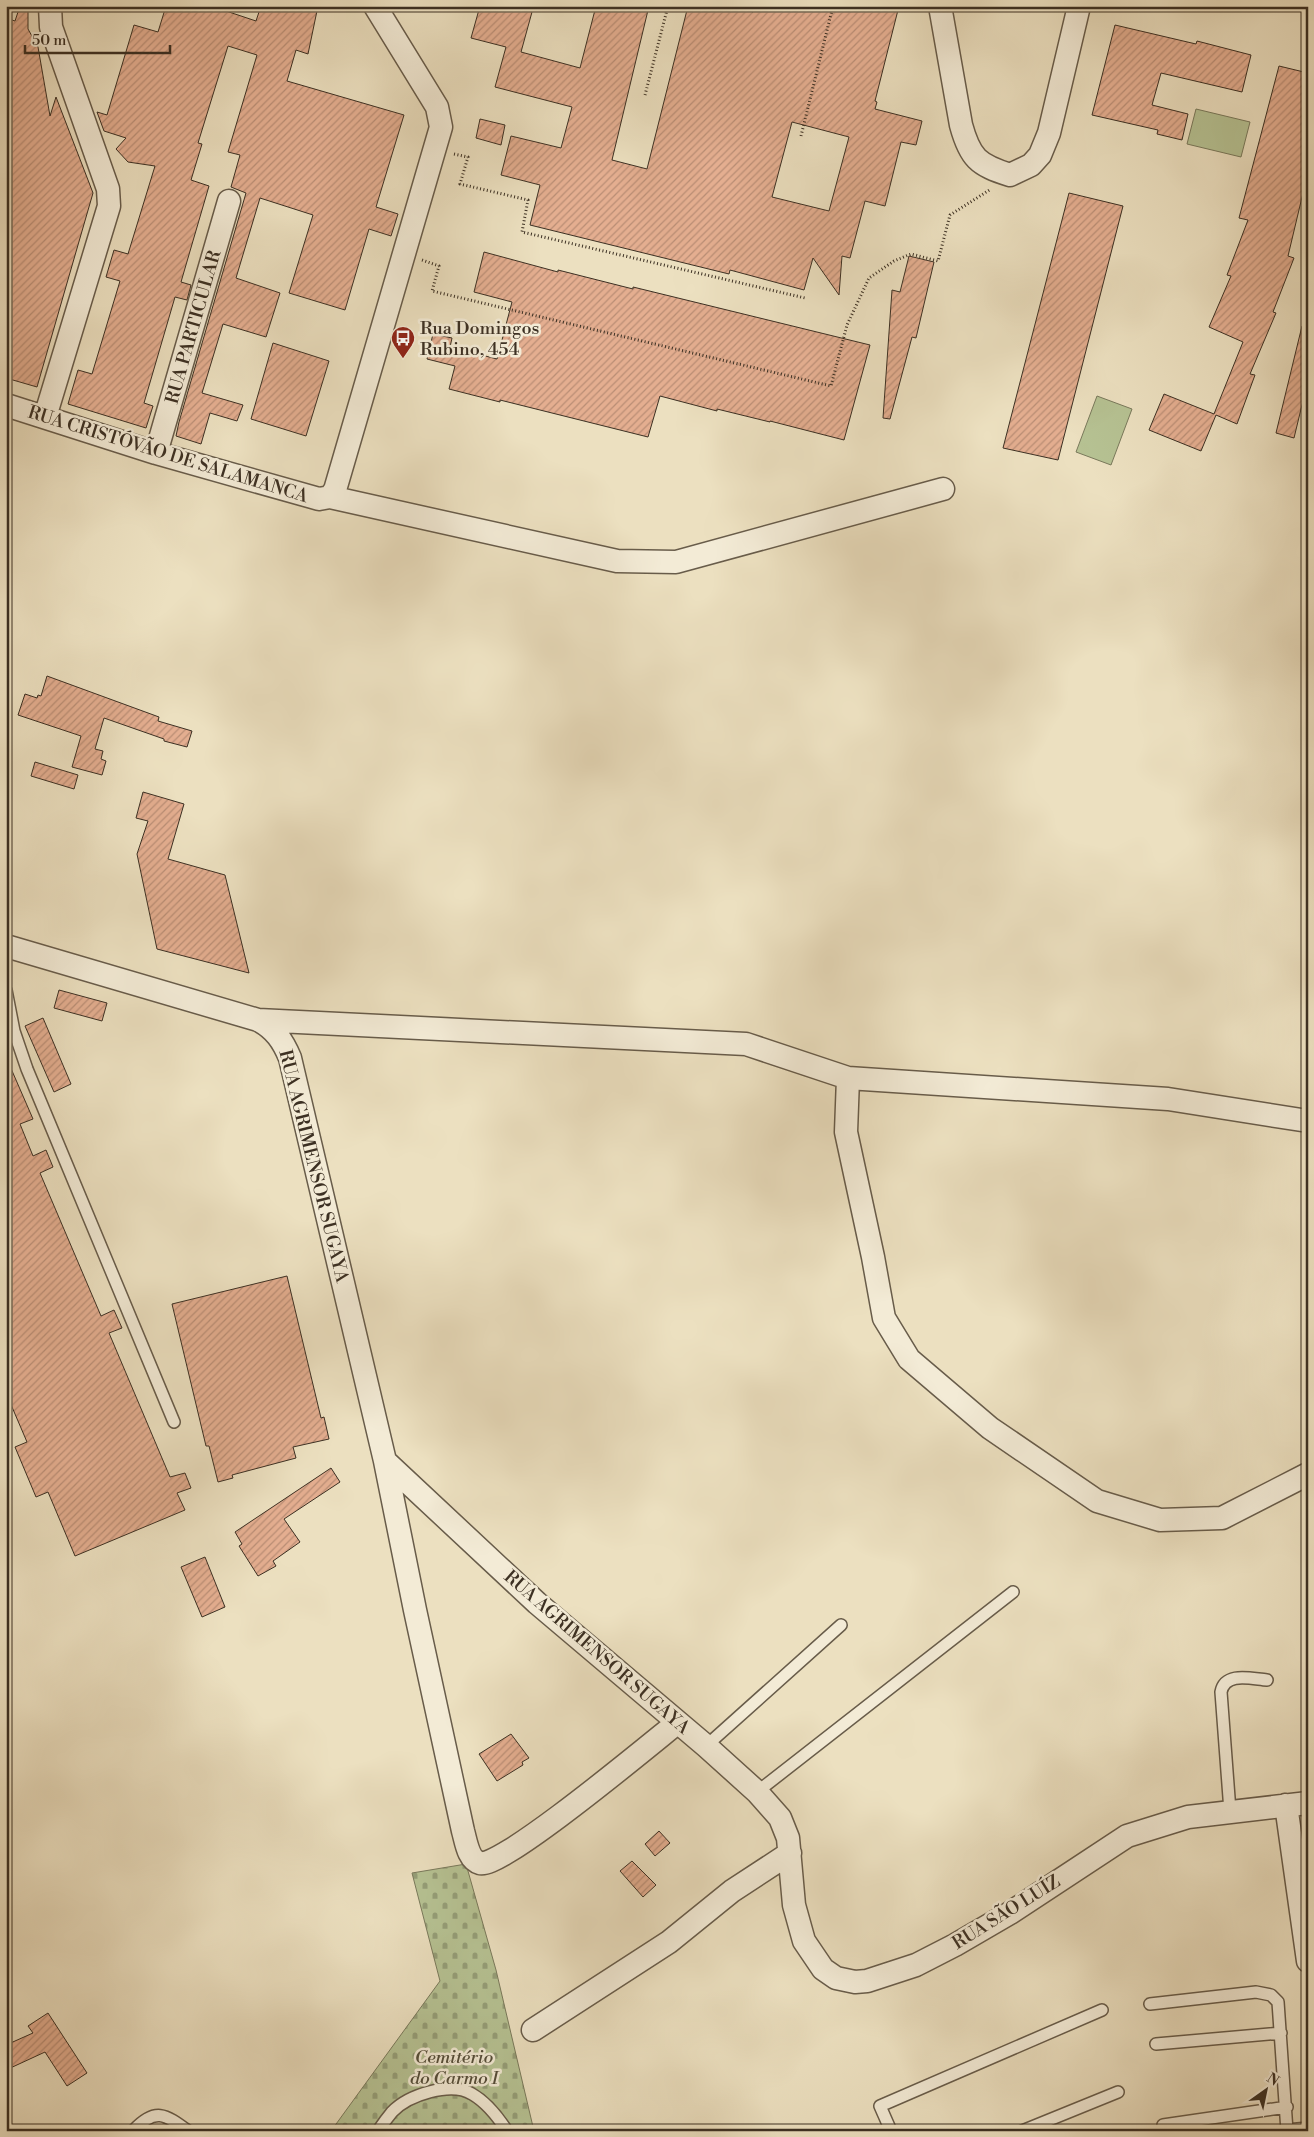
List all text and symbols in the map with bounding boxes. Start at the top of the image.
scale bar [25,22,170,54]
text: 50 m [32,31,66,50]
street label: RUA PARTICULAR [161,247,227,407]
place label: Rua Domingos Rubino, 454 [420,317,539,361]
bus stop icon: Rua Domingos Rubino, 454 [390,325,416,359]
street label: RUA CRISTÓVÃO DE SALAMANCA [25,400,312,508]
street label: RUA AGRIMENSOR SUGAYA [273,1047,354,1285]
street label: RUA AGRIMENSOR SUGAYA [499,1565,695,1740]
street label: RUA SÃO LUÍZ [947,1869,1065,1955]
park label: Cemitério do Carmo I [410,2046,499,2090]
north arrow [1242,2064,1292,2114]
text: N [1263,2069,1282,2091]

